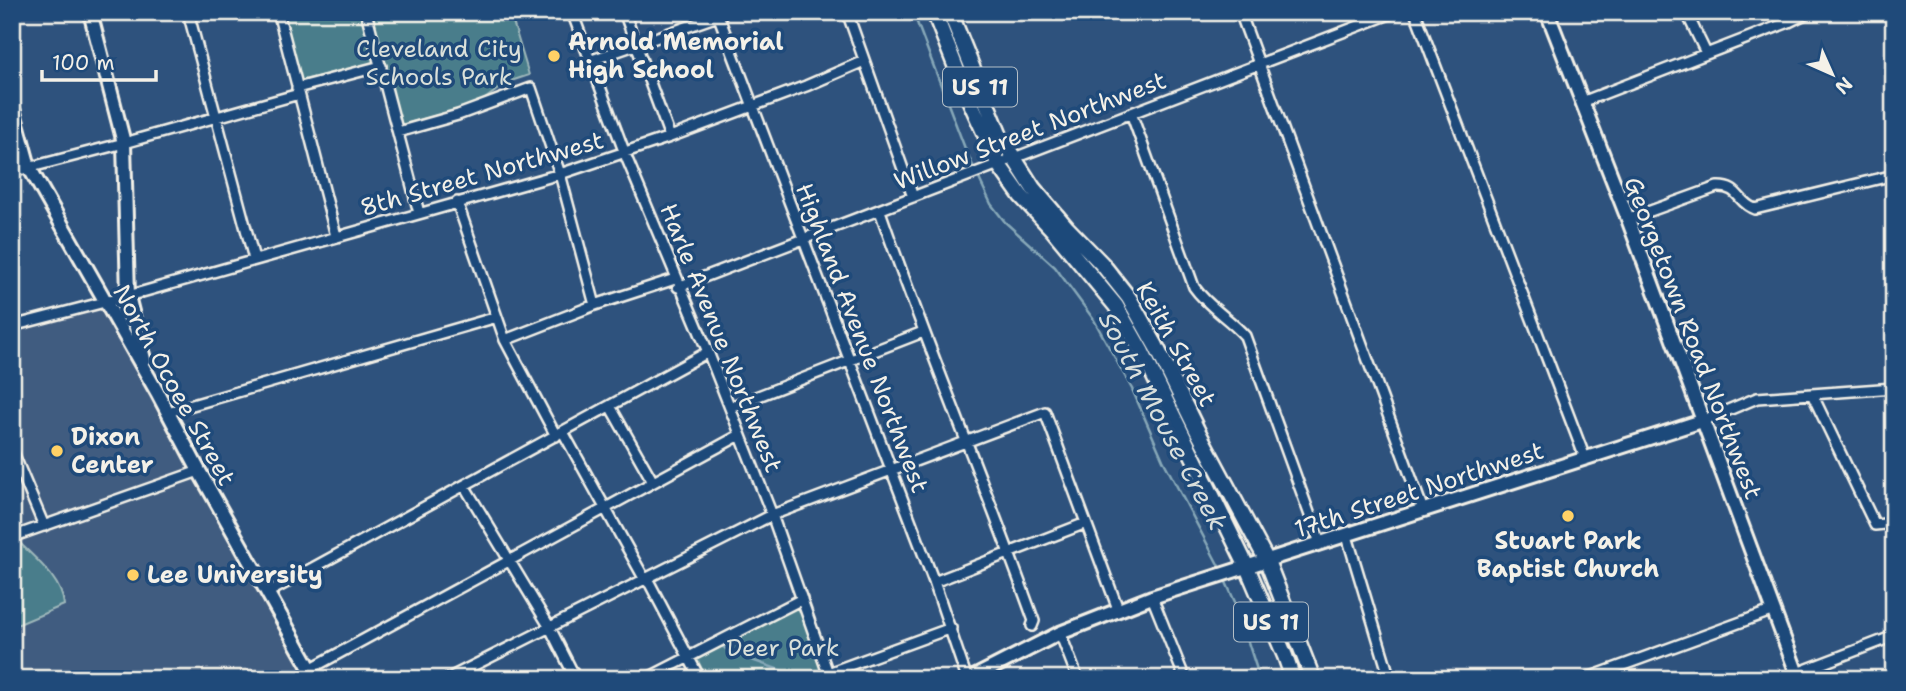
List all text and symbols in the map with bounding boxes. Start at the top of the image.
place label: Arnold Memorial High School [568,26,784,86]
park label: Cleveland City Schools Park [356,33,522,93]
scale bar [42,38,156,82]
north arrow [1798,38,1868,108]
marker: Arnold Memorial High School [546,48,562,64]
text: 100 m [52,49,115,77]
street label: Willow Street Northwest [889,64,1171,198]
road number: US 11 [943,68,1017,106]
text: N [1830,72,1858,100]
street label: 8th Street Northwest [357,124,607,224]
street label: Georgetown Road Northwest [1617,172,1769,504]
street label: Highland Avenue Northwest [788,179,936,497]
street label: Harle Avenue Northwest [652,199,790,477]
street label: Keith Street [1128,276,1224,412]
street label: North Ocoee Street [105,279,243,491]
water label: South Mouse Creek [1091,305,1236,537]
place label: Dixon Center [71,421,154,481]
street label: 17th Street Northwest [1290,435,1548,545]
marker: Dixon Center [49,443,65,459]
marker: Stuart Park Baptist Church [1560,508,1576,524]
place label: Stuart Park Baptist Church [1477,525,1659,585]
place label: Lee University [147,559,323,591]
marker: Lee University [125,567,141,583]
road number: US 11 [1234,602,1308,642]
park label: Deer Park [726,632,840,664]

